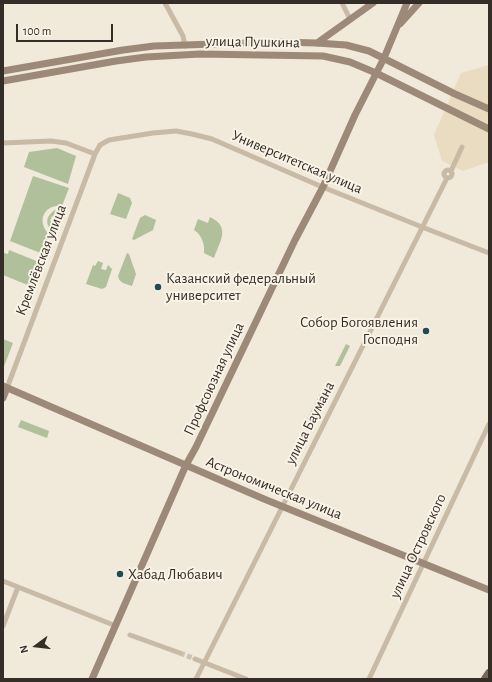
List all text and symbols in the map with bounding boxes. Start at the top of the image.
scale bar [18,16,115,42]
text: 100 m [23,25,51,37]
street label: улица Пушкина [206,32,300,52]
street label: Университетская улица [229,126,365,198]
street label: Кремлёвская улица [12,202,70,318]
place label: Казанский федеральный университет [166,269,316,304]
marker: Казанский федеральный университет [153,282,163,292]
place label: Собор Богоявления Господня [300,313,418,348]
street label: Профсоюзная улица [180,320,248,438]
marker: Собор Богоявления Господня [421,326,431,336]
street label: улица Баумана [281,379,339,467]
street label: Астрономическая улица [203,452,345,524]
street label: улица Островского [386,491,450,601]
place label: Хабад Любавич [128,565,223,583]
marker: Хабад Любавич [115,569,125,579]
north arrow [16,626,56,666]
text: N [18,644,30,654]

